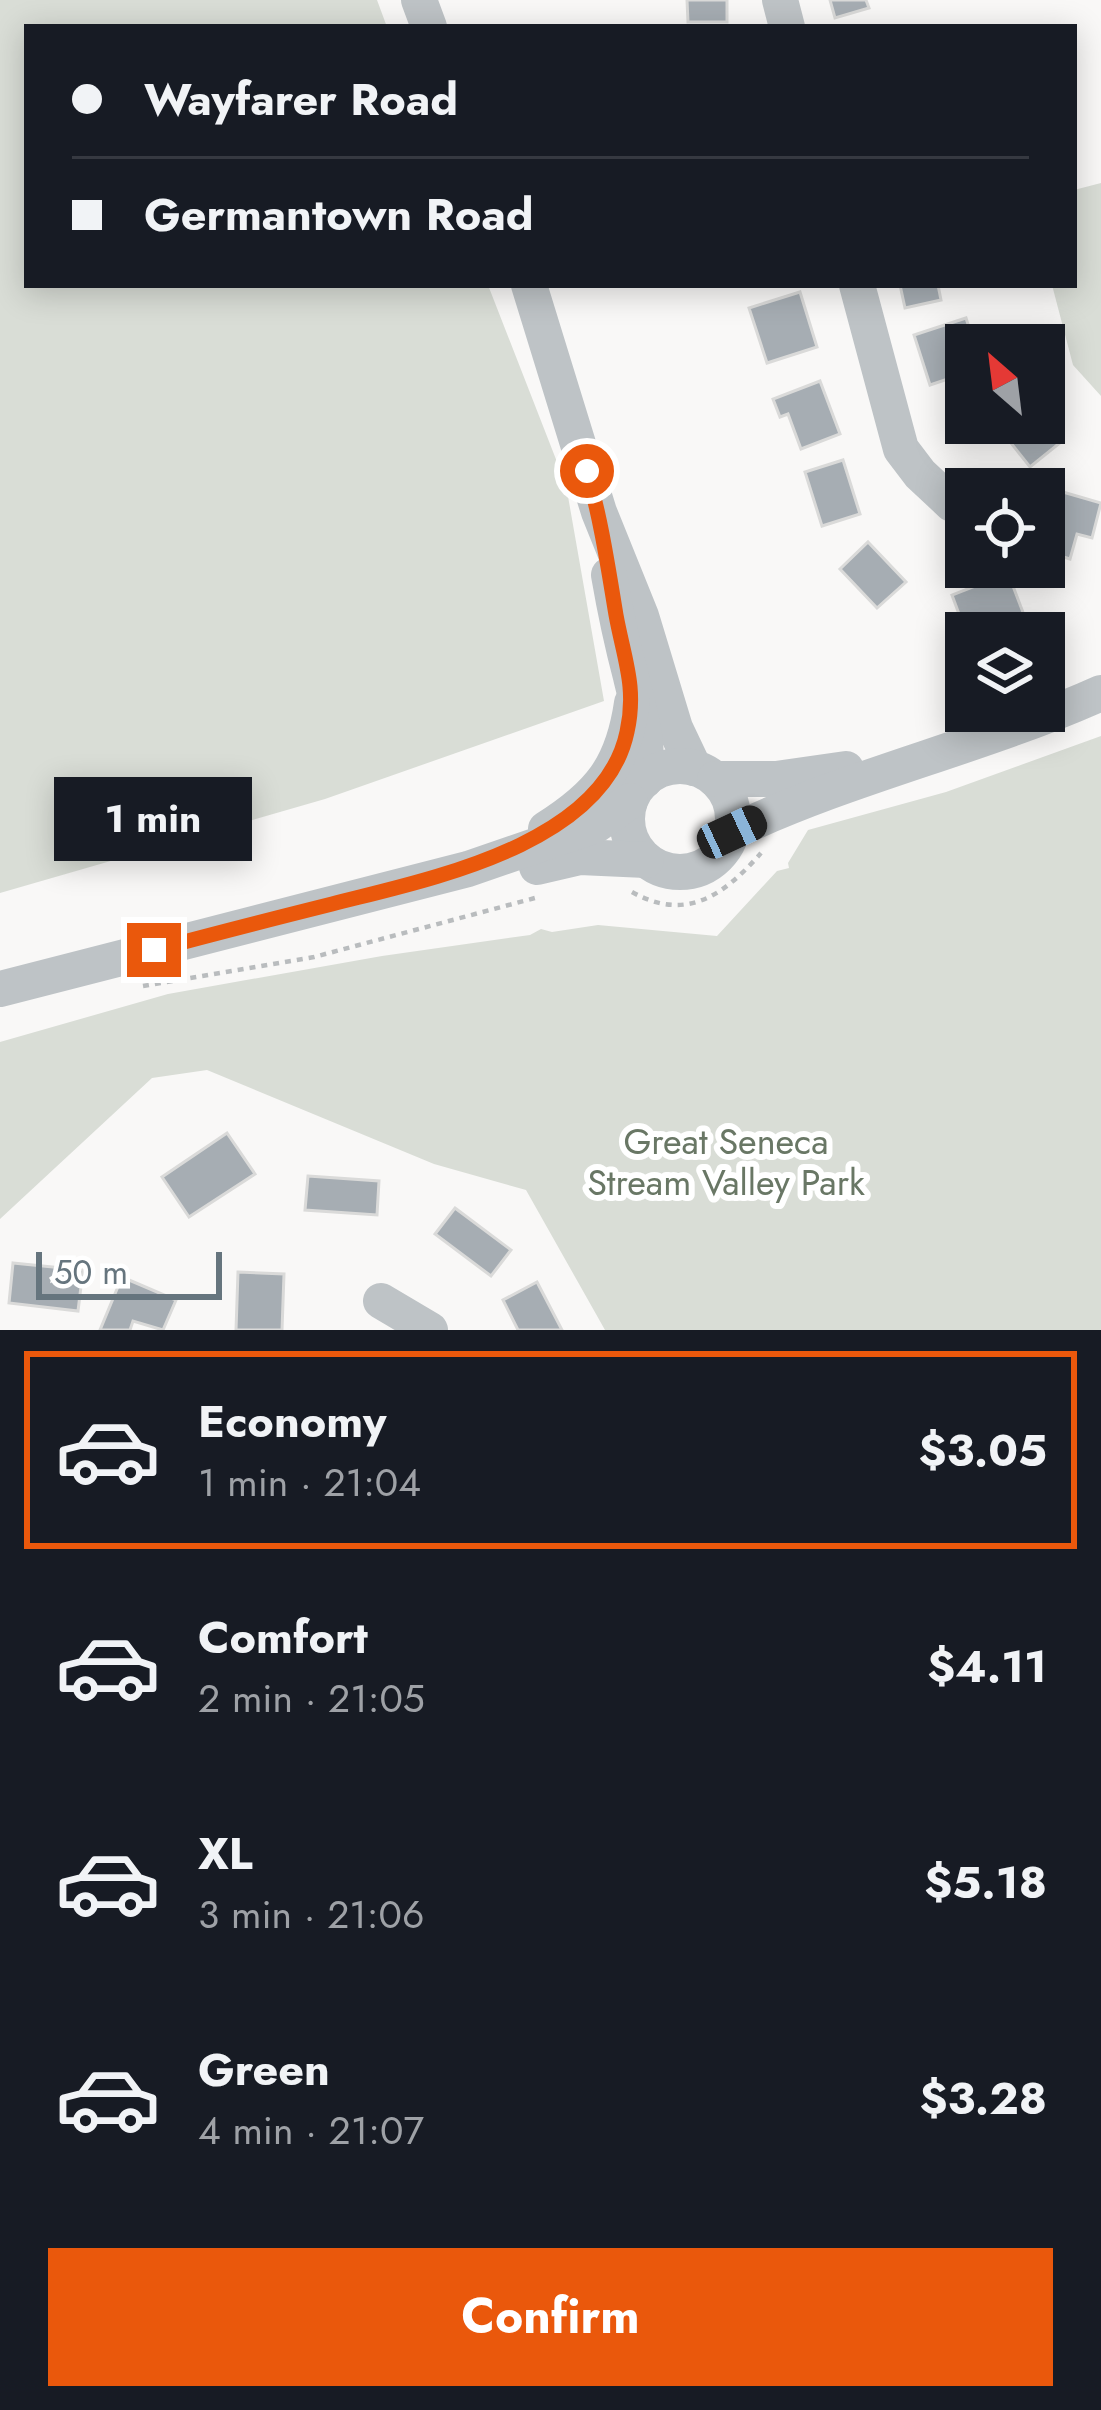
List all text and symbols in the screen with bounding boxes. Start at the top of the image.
text: Wayfarer Road [144,67,458,132]
text: Germantown Road [144,182,533,247]
north arrow [945,324,1065,444]
map controls [945,324,1065,732]
route start [560,444,614,498]
button: locate [945,468,1065,588]
button: layers [945,612,1065,732]
callout: 1 min [55,776,253,860]
text: 1 min [105,790,201,847]
car [692,800,772,864]
route end [127,923,181,977]
park label: Great Seneca Stream Valley Park [587,1115,865,1208]
scale bar [36,1246,222,1299]
text: 50 m [54,1249,128,1296]
text: Economy [198,1389,386,1454]
icon: car [54,1396,162,1504]
text: $3.05 [918,1418,1047,1483]
text: 1 min · 21:04 [198,1454,421,1511]
text: Comfort [198,1605,368,1670]
icon: car [54,1612,162,1720]
text: $4.11 [927,1634,1047,1699]
text: 2 min · 21:05 [198,1670,425,1727]
text: XL [198,1821,253,1886]
icon: car [54,1828,162,1936]
text: $5.18 [924,1850,1047,1915]
text: 3 min · 21:06 [198,1886,424,1943]
text: Green [198,2037,330,2102]
icon: car [54,2044,162,2152]
text: $3.28 [920,2066,1047,2131]
text: 4 min · 21:07 [198,2102,424,2159]
button: Confirm [48,2248,1053,2386]

